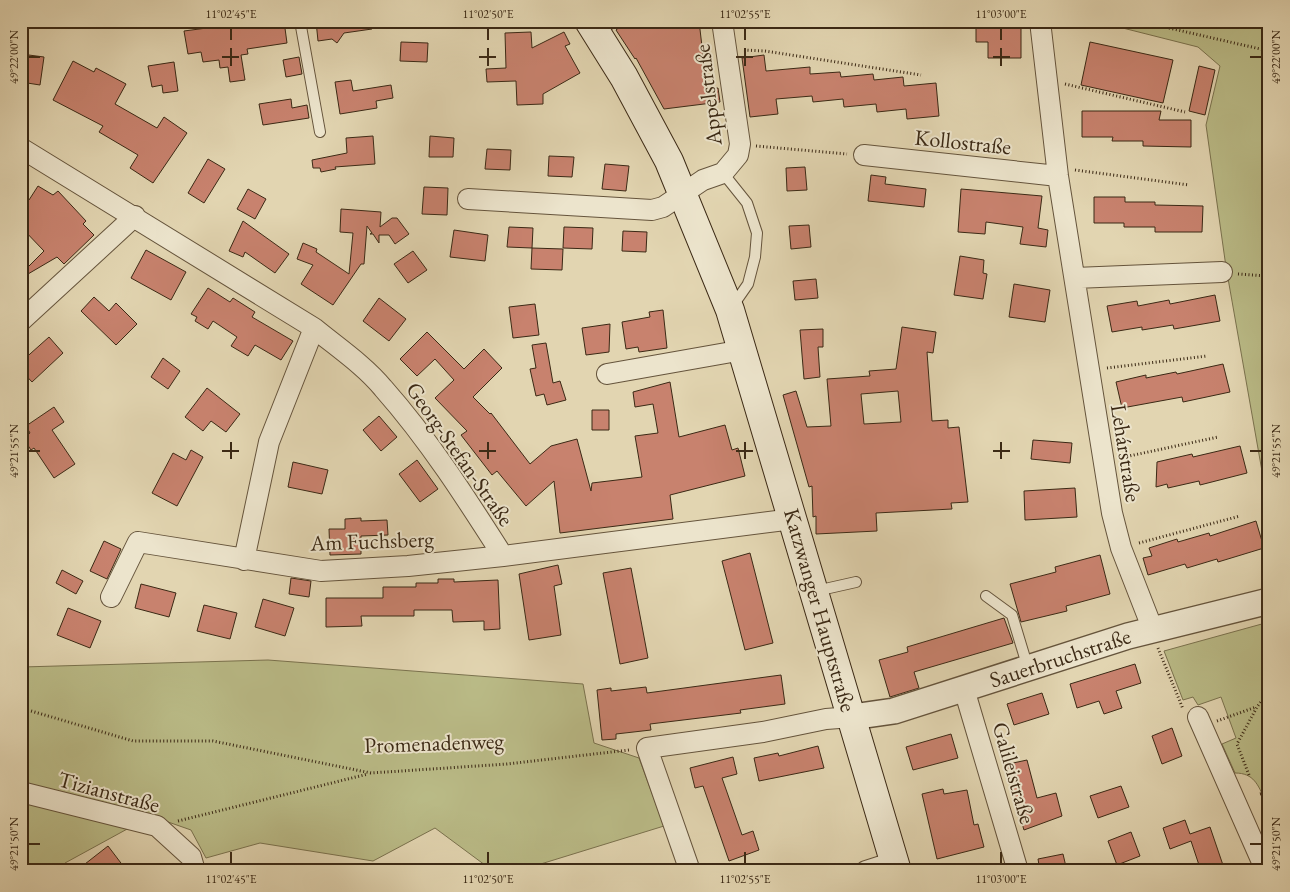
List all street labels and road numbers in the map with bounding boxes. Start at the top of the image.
street label: Appelstraße [687,42,729,148]
street label: Kollostraße [913,123,1013,162]
street label: Georg-Stefan-Straße [399,376,521,532]
street label: Lehárstraße [1104,402,1148,504]
street label: Katzwanger Hauptstraße [777,505,863,715]
street label: Am Fuchsberg [309,524,435,558]
street label: Sauerbruchstraße [986,621,1135,694]
street label: Galileistraße [986,719,1042,828]
street label: Promenadenweg [364,726,505,760]
street label: Tizianstraße [55,765,163,820]

